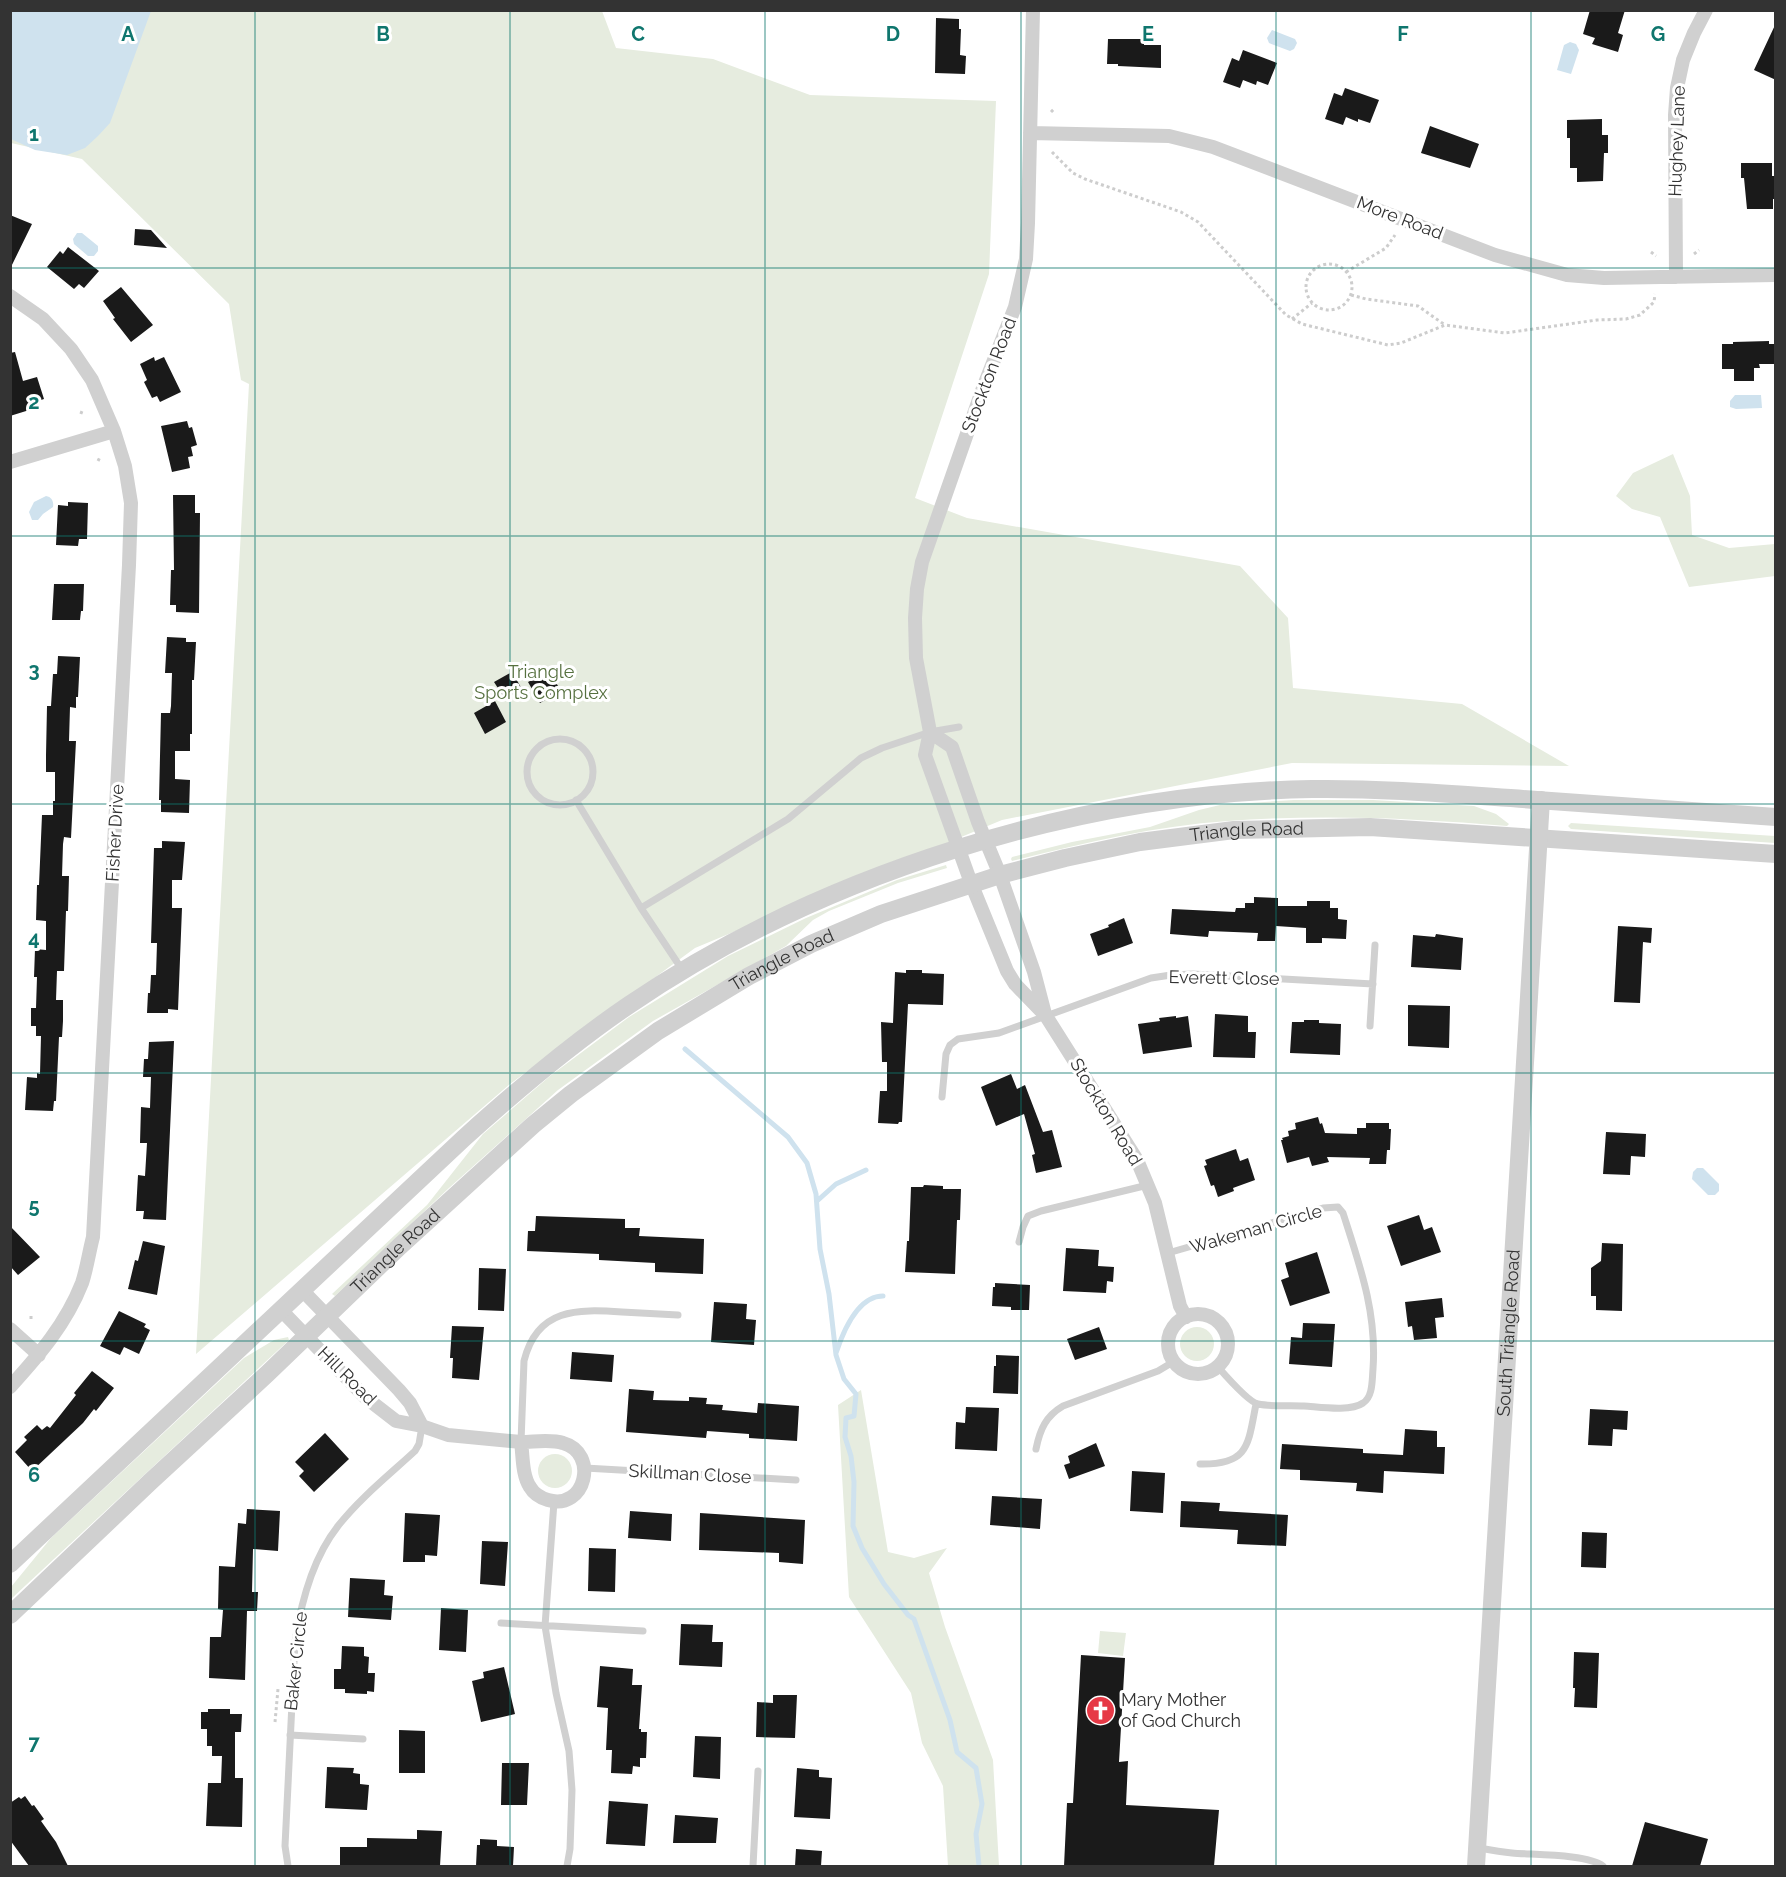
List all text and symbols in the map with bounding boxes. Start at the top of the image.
text: A [121,22,135,46]
text: B [376,22,390,46]
text: C [631,22,645,46]
text: D [886,22,900,46]
text: E [1142,22,1154,46]
text: F [1397,22,1409,46]
text: G [1651,22,1665,46]
street label: Hughey Lane [1664,85,1689,197]
text: 1 [29,122,39,146]
street label: More Road [1354,191,1446,244]
street label: Stockton Road [957,314,1020,435]
text: 2 [28,390,40,414]
text: 3 [28,658,40,682]
park label: Triangle Sports Complex [474,661,608,703]
street label: Fisher Drive [101,783,128,882]
street label: Triangle Road [1188,817,1304,846]
street label: Triangle Road [726,924,837,995]
text: 4 [28,926,40,950]
street label: Everett Close [1168,966,1280,989]
street label: Stockton Road [1066,1054,1147,1169]
text: 5 [28,1194,40,1218]
street label: Wakeman Circle [1187,1200,1325,1257]
street label: Triangle Road [346,1204,444,1298]
street label: South Triangle Road [1492,1249,1524,1417]
street label: Hill Road [314,1342,381,1409]
street label: Skillman Close [628,1460,752,1487]
text: 6 [28,1463,40,1487]
street label: Baker Circle [280,1610,311,1712]
place label: Mary Mother of God Church [1121,1689,1241,1731]
church icon: Mary Mother of God Church [1084,1694,1116,1726]
text: 7 [28,1731,40,1755]

